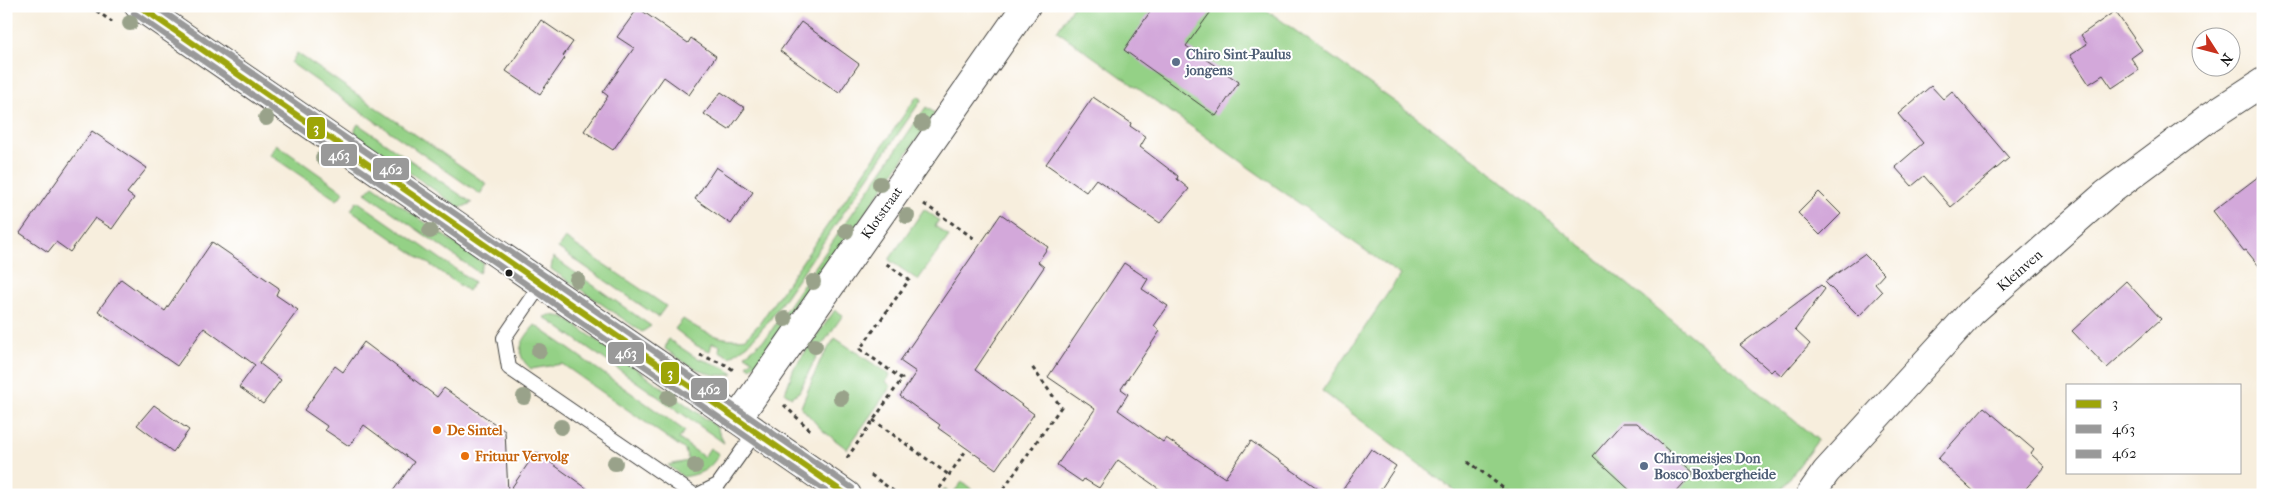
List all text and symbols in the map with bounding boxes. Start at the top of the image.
north arrow [2192,28,2242,78]
place label: Chiro Sint-Paulus jongens [1184,46,1292,79]
text: N [2216,50,2236,69]
marker: Chiro Sint-Paulus jongens [1170,56,1182,68]
line badge: 3 [306,116,326,140]
text: 3 [313,120,319,137]
line badge: 463 [320,143,358,167]
text: 463 [327,147,350,164]
line badge: 462 [372,157,410,181]
text: 462 [378,161,403,178]
street label: Klotstraat [857,183,906,242]
street label: Kleinven [1993,246,2046,295]
unlabelled marker [504,268,514,278]
line badge: 463 [607,341,645,365]
text: 463 [614,345,637,362]
line badge: 3 [660,361,680,385]
text: 3 [667,365,673,382]
line badge: 462 [690,377,728,401]
text: 462 [696,381,721,398]
legend [2066,384,2242,474]
text: 3 [2112,394,2118,412]
text: 463 [2112,420,2135,438]
place label: De Sintel [447,422,503,439]
marker: De Sintel [431,424,443,436]
text: 462 [2112,444,2137,462]
place label: Frituur Vervolg [474,448,569,465]
marker: Frituur Vervolg [459,450,471,462]
place label: Chiromeisjes Don Bosco Boxbergheide [1654,450,1776,483]
marker: Chiromeisjes Don Bosco Boxbergheide [1638,460,1650,472]

